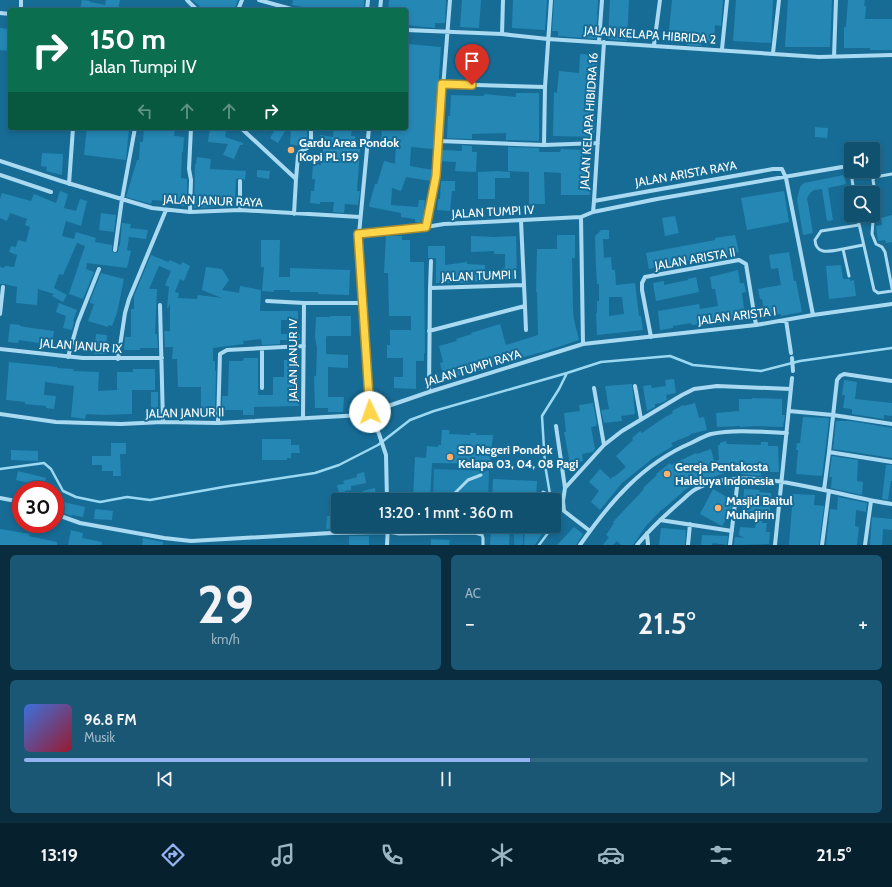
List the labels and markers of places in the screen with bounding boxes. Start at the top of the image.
pin [455,44,489,85]
place label: Gardu Area Pondok Kopi PL 159 [299,135,399,164]
marker: Gardu Area Pondok Kopi PL 159 [286,145,296,155]
place label: SD Negeri Pondok Kelapa 03, 04, 08 Pagi [458,442,578,471]
marker: SD Negeri Pondok Kelapa 03, 04, 08 Pagi [445,452,455,462]
place label: Gereja Pentakosta Haleluya Indonesia [675,459,774,488]
marker: Gereja Pentakosta Haleluya Indonesia [662,469,672,479]
place label: Masjid Baitul Muhajirin [726,493,793,522]
marker: Masjid Baitul Muhajirin [713,503,723,513]

